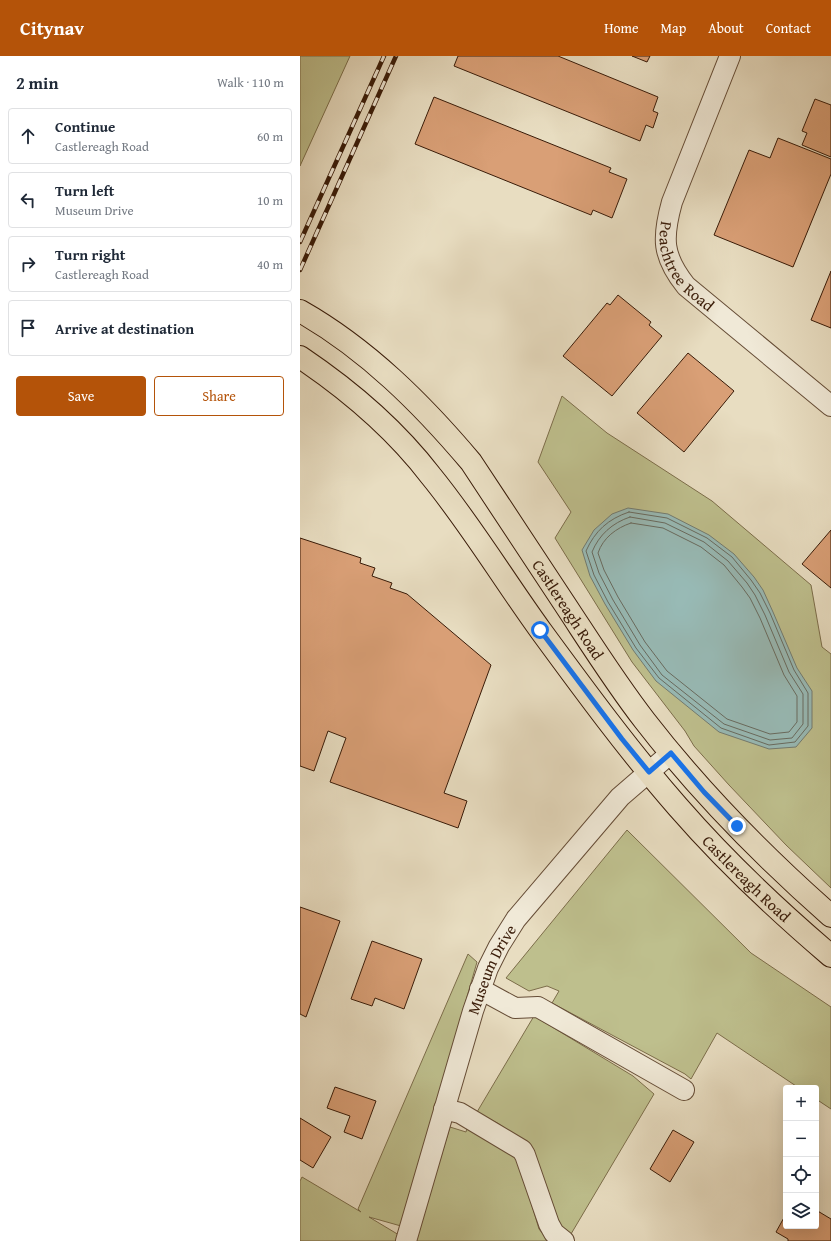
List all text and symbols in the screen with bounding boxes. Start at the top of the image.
text: Citynav [20,14,84,42]
text: Home [604,18,639,38]
text: Map [661,18,686,38]
text: About [708,18,744,38]
text: Contact [766,18,811,38]
text: 2 min [16,70,58,95]
text: Walk · 110 m [217,73,284,92]
text: Continue [55,116,116,137]
icon: ahead [17,125,39,147]
text: 60 m [257,127,283,146]
text: Castlereagh Road [55,137,149,156]
text: Turn left [55,180,114,201]
icon: left [17,189,39,211]
text: 10 m [257,191,283,210]
text: Museum Drive [55,201,134,220]
street label: Peachtree Road [654,220,720,317]
text: Turn right [55,244,126,265]
icon: right [17,253,39,275]
text: 40 m [257,255,283,274]
text: Castlereagh Road [55,265,149,284]
icon: arrive [17,317,39,339]
text: Arrive at destination [55,318,194,339]
button: Save [16,376,146,416]
button: Share [154,376,284,416]
street label: Castlereagh Road [527,555,610,665]
route start [531,621,549,639]
route end [728,817,746,835]
street label: Castlereagh Road [697,829,797,928]
street label: Museum Drive [461,920,522,1018]
map controls [783,1085,819,1229]
button: + [783,1085,819,1121]
button: − [783,1121,819,1157]
button: locate [783,1157,819,1193]
button: layers [783,1193,819,1229]

